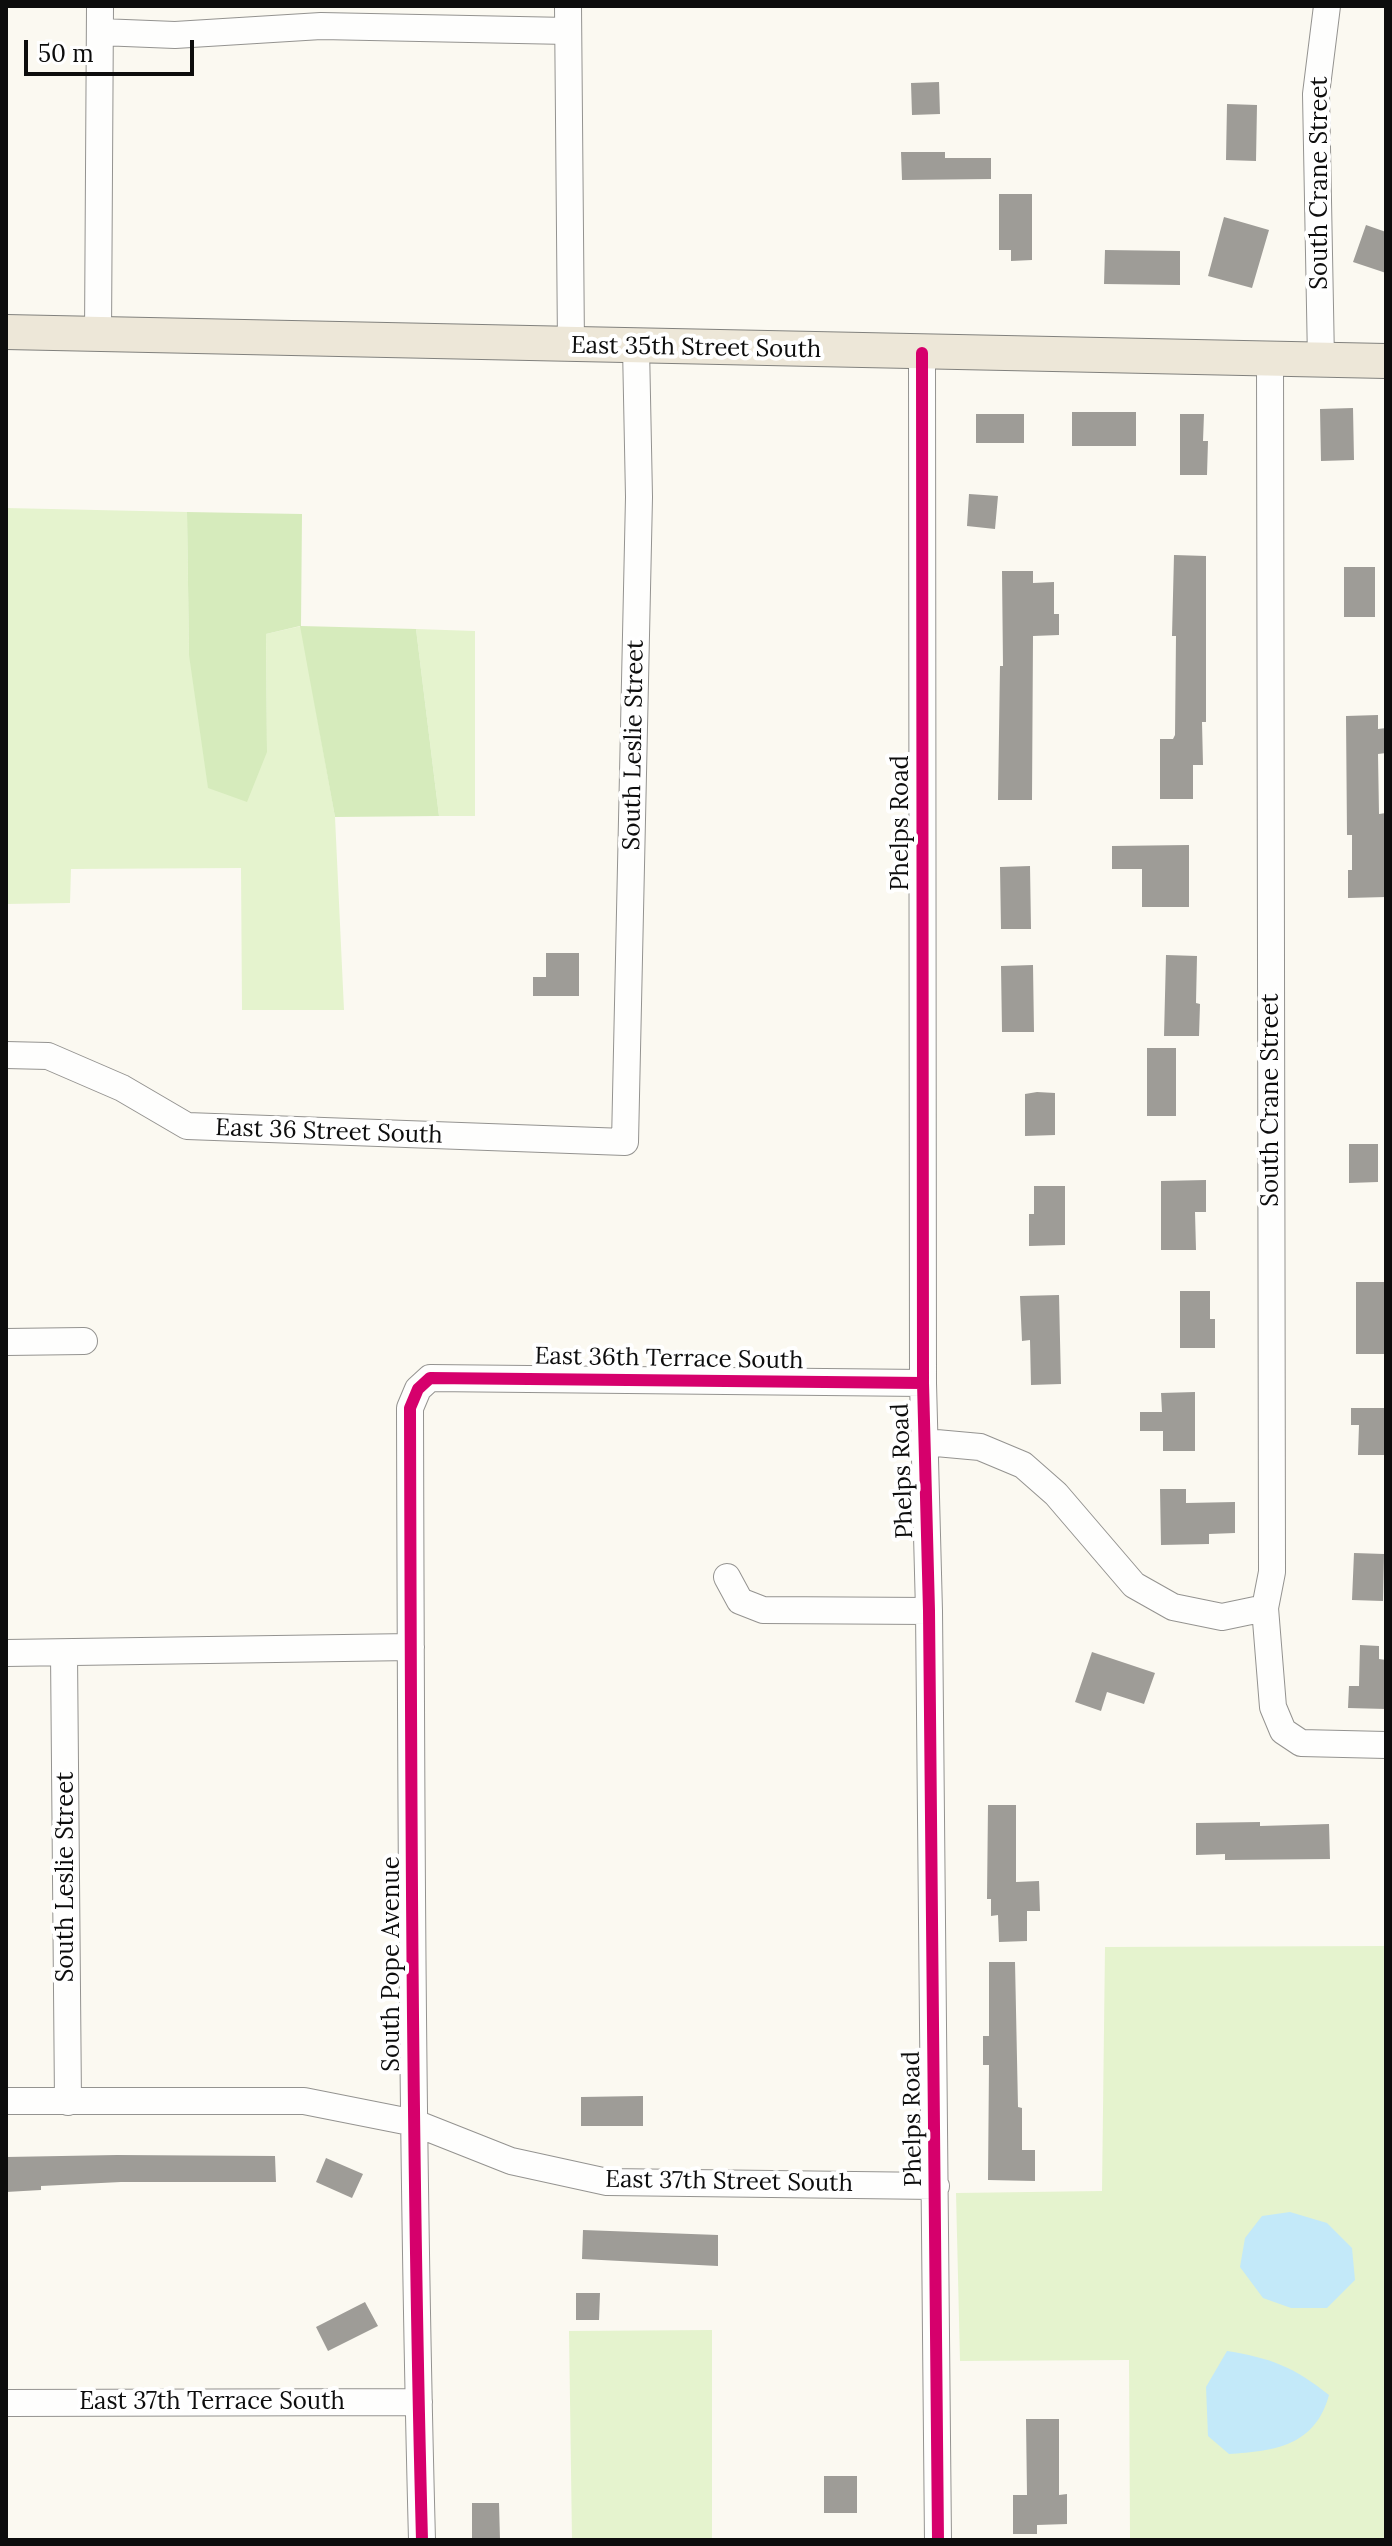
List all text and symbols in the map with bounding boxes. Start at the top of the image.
scale bar [28,24,198,74]
text: 50 m [38,38,94,69]
street label: South Crane Street [1306,76,1334,290]
street label: East 35th Street South [571,331,821,365]
street label: South Leslie Street [618,639,650,851]
street label: Phelps Road [887,755,915,891]
street label: South Crane Street [1257,993,1285,1207]
street label: East 36 Street South [215,1114,443,1150]
street label: East 36th Terrace South [534,1342,804,1376]
street label: Phelps Road [886,1403,920,1539]
street label: South Leslie Street [52,1772,80,1982]
street label: South Pope Avenue [378,1856,406,2072]
street label: Phelps Road [897,2051,929,2187]
street label: East 37th Street South [605,2165,853,2199]
street label: East 37th Terrace South [79,2388,345,2416]

